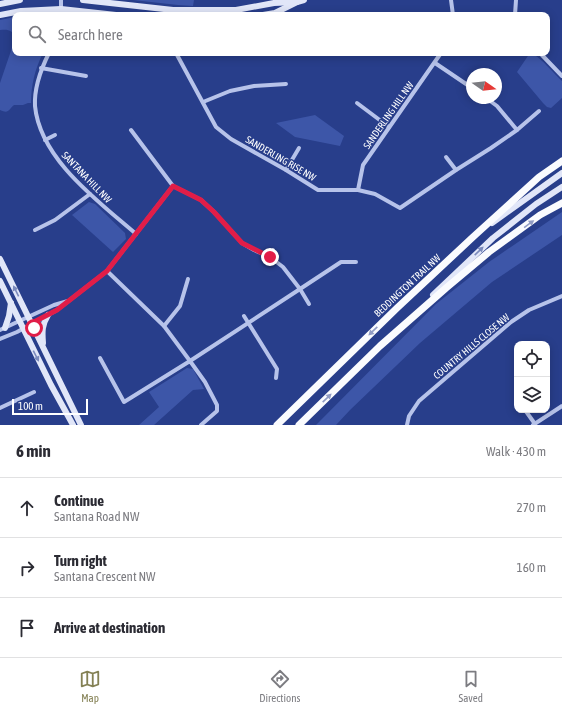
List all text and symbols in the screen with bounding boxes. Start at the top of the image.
search box [12,12,550,56]
icon: search [26,23,48,45]
text: Search here [58,26,123,43]
north arrow [466,68,502,104]
street label: SANDERLING HILL NW [361,79,416,151]
street label: SANDERLING RISE NW [244,134,319,183]
street label: SANTANA HILL NW [60,150,114,206]
one-way arrow [523,219,534,228]
one-way arrow [474,246,484,256]
route end [261,248,279,266]
street label: BEDDINGTON TRAIL NW [372,251,443,319]
one-way arrow [13,285,19,297]
street label: COUNTRY HILLS CLOSE NW [431,311,512,381]
route start [25,319,43,337]
one-way arrow [368,326,378,336]
map controls [514,341,550,413]
button: locate [514,341,550,377]
one-way arrow [33,350,40,361]
button: layers [514,377,550,413]
one-way arrow [322,393,332,403]
scale bar [12,397,88,416]
text: 100 m [18,400,43,412]
text: 6 min [16,441,51,461]
text: Walk · 430 m [486,444,546,459]
text: Continue [54,492,104,509]
icon: ahead [16,497,38,519]
text: 270 m [517,500,546,515]
text: Santana Road NW [54,509,139,524]
text: Turn right [54,552,107,569]
icon: right [16,557,38,579]
text: 160 m [517,560,546,575]
text: Santana Crescent NW [54,569,156,584]
icon: arrive [16,617,38,639]
text: Arrive at destination [54,619,165,636]
tab: Map [79,668,101,704]
tab: Directions [259,668,300,704]
tab: Saved [459,668,483,704]

